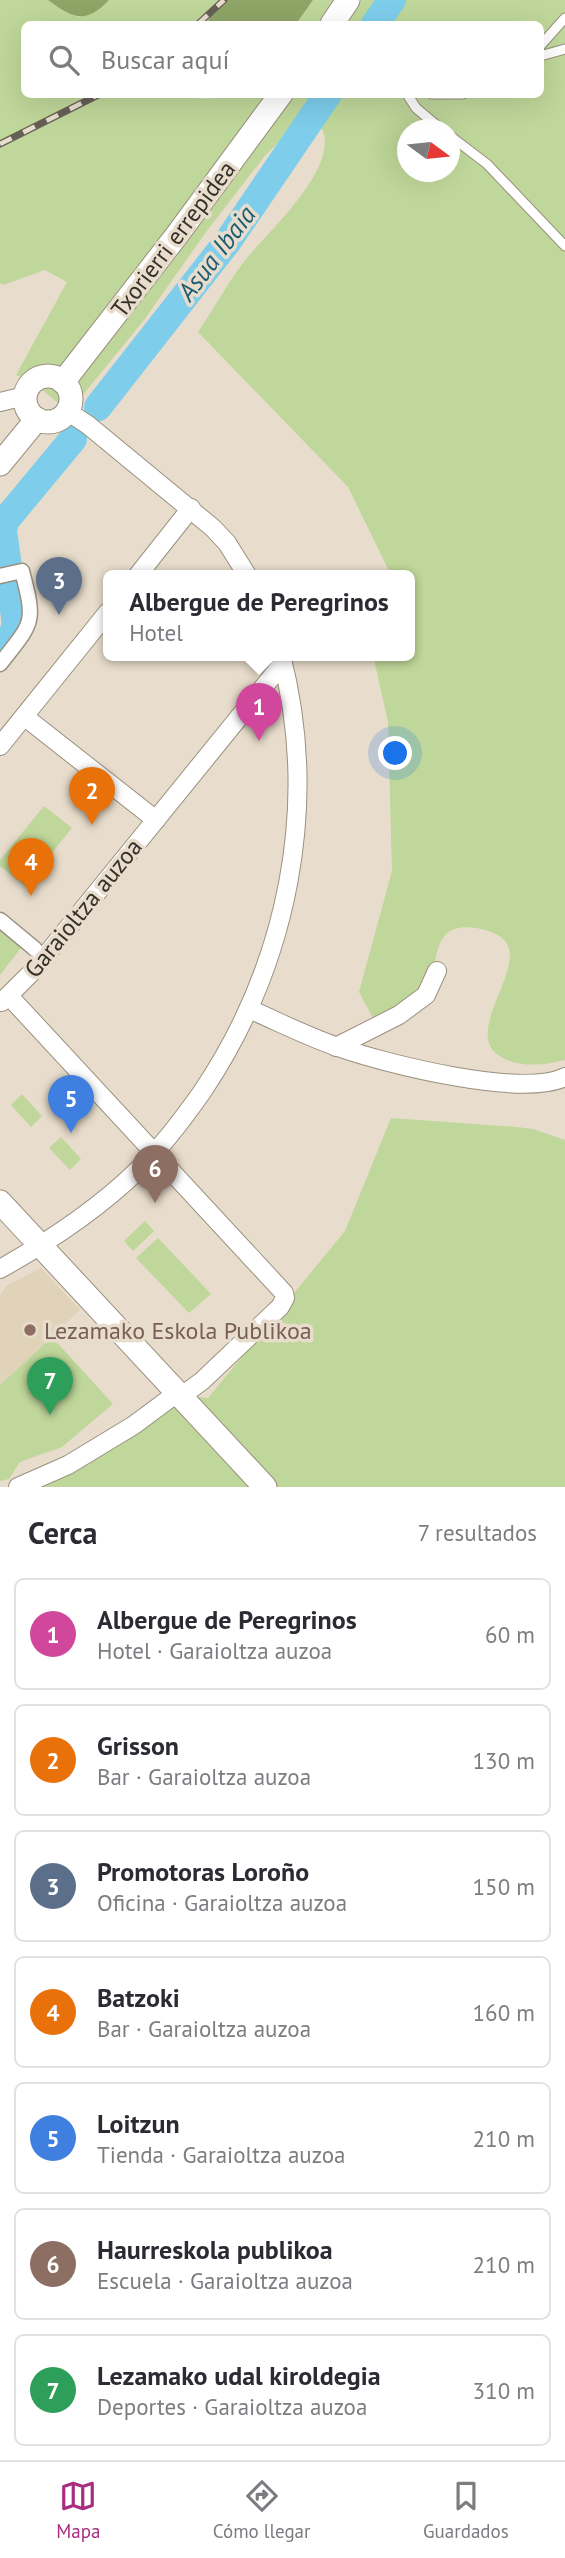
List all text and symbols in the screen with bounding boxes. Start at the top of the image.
search box [21,21,544,98]
icon: search [45,41,83,79]
text: Buscar aquí [101,43,229,76]
north arrow [397,119,460,182]
street label: Txorierri errepidea [104,155,242,323]
water label: Asua Ibaia [169,199,263,308]
pin: 3 [36,557,82,615]
popup [103,570,415,661]
text: Albergue de Peregrinos [129,585,389,618]
text: Hotel [129,618,183,647]
pin: 1 [236,683,282,741]
your location [378,736,412,770]
pin: 2 [69,767,115,825]
street label: Garaioltza auzoa [17,832,149,984]
pin: 4 [8,838,54,896]
pin: 5 [48,1075,94,1133]
pin: 6 [132,1145,178,1203]
place label: Lezamako Eskola Publikoa [44,1315,312,1346]
marker: Lezamako Eskola Publikoa [22,1322,38,1338]
pin: 7 [27,1357,73,1415]
text: Cerca [28,1513,97,1552]
text: 7 resultados [418,1518,537,1547]
text: Albergue de Peregrinos [97,1603,357,1636]
text: 1 [46,1620,60,1649]
text: 60 m [485,1620,535,1649]
text: Hotel · Garaioltza auzoa [97,1636,332,1665]
text: Grisson [97,1729,179,1762]
text: 2 [46,1746,60,1775]
text: 130 m [473,1746,535,1775]
text: Bar · Garaioltza auzoa [97,1762,311,1791]
text: Promotoras Loroño [97,1855,309,1888]
text: 3 [46,1872,60,1901]
text: 150 m [473,1872,535,1901]
text: Oficina · Garaioltza auzoa [97,1888,347,1917]
text: Batzoki [97,1981,180,2014]
text: 4 [46,1998,60,2027]
text: 160 m [473,1998,535,2027]
text: Bar · Garaioltza auzoa [97,2014,311,2043]
text: Loitzun [97,2107,180,2140]
text: 5 [46,2124,60,2153]
text: 210 m [473,2124,535,2153]
text: Tienda · Garaioltza auzoa [97,2140,345,2169]
text: Haurreskola publikoa [97,2233,333,2266]
text: 6 [46,2250,60,2279]
text: 210 m [473,2250,535,2279]
text: Escuela · Garaioltza auzoa [97,2266,353,2295]
text: Lezamako udal kiroldegia [97,2359,381,2392]
text: 7 [46,2376,60,2405]
text: 310 m [473,2376,535,2405]
text: Deportes · Garaioltza auzoa [97,2392,367,2421]
tab: Mapa [56,2477,100,2543]
tab: Cómo llegar [213,2477,311,2543]
tab: Guardados [423,2477,509,2543]

